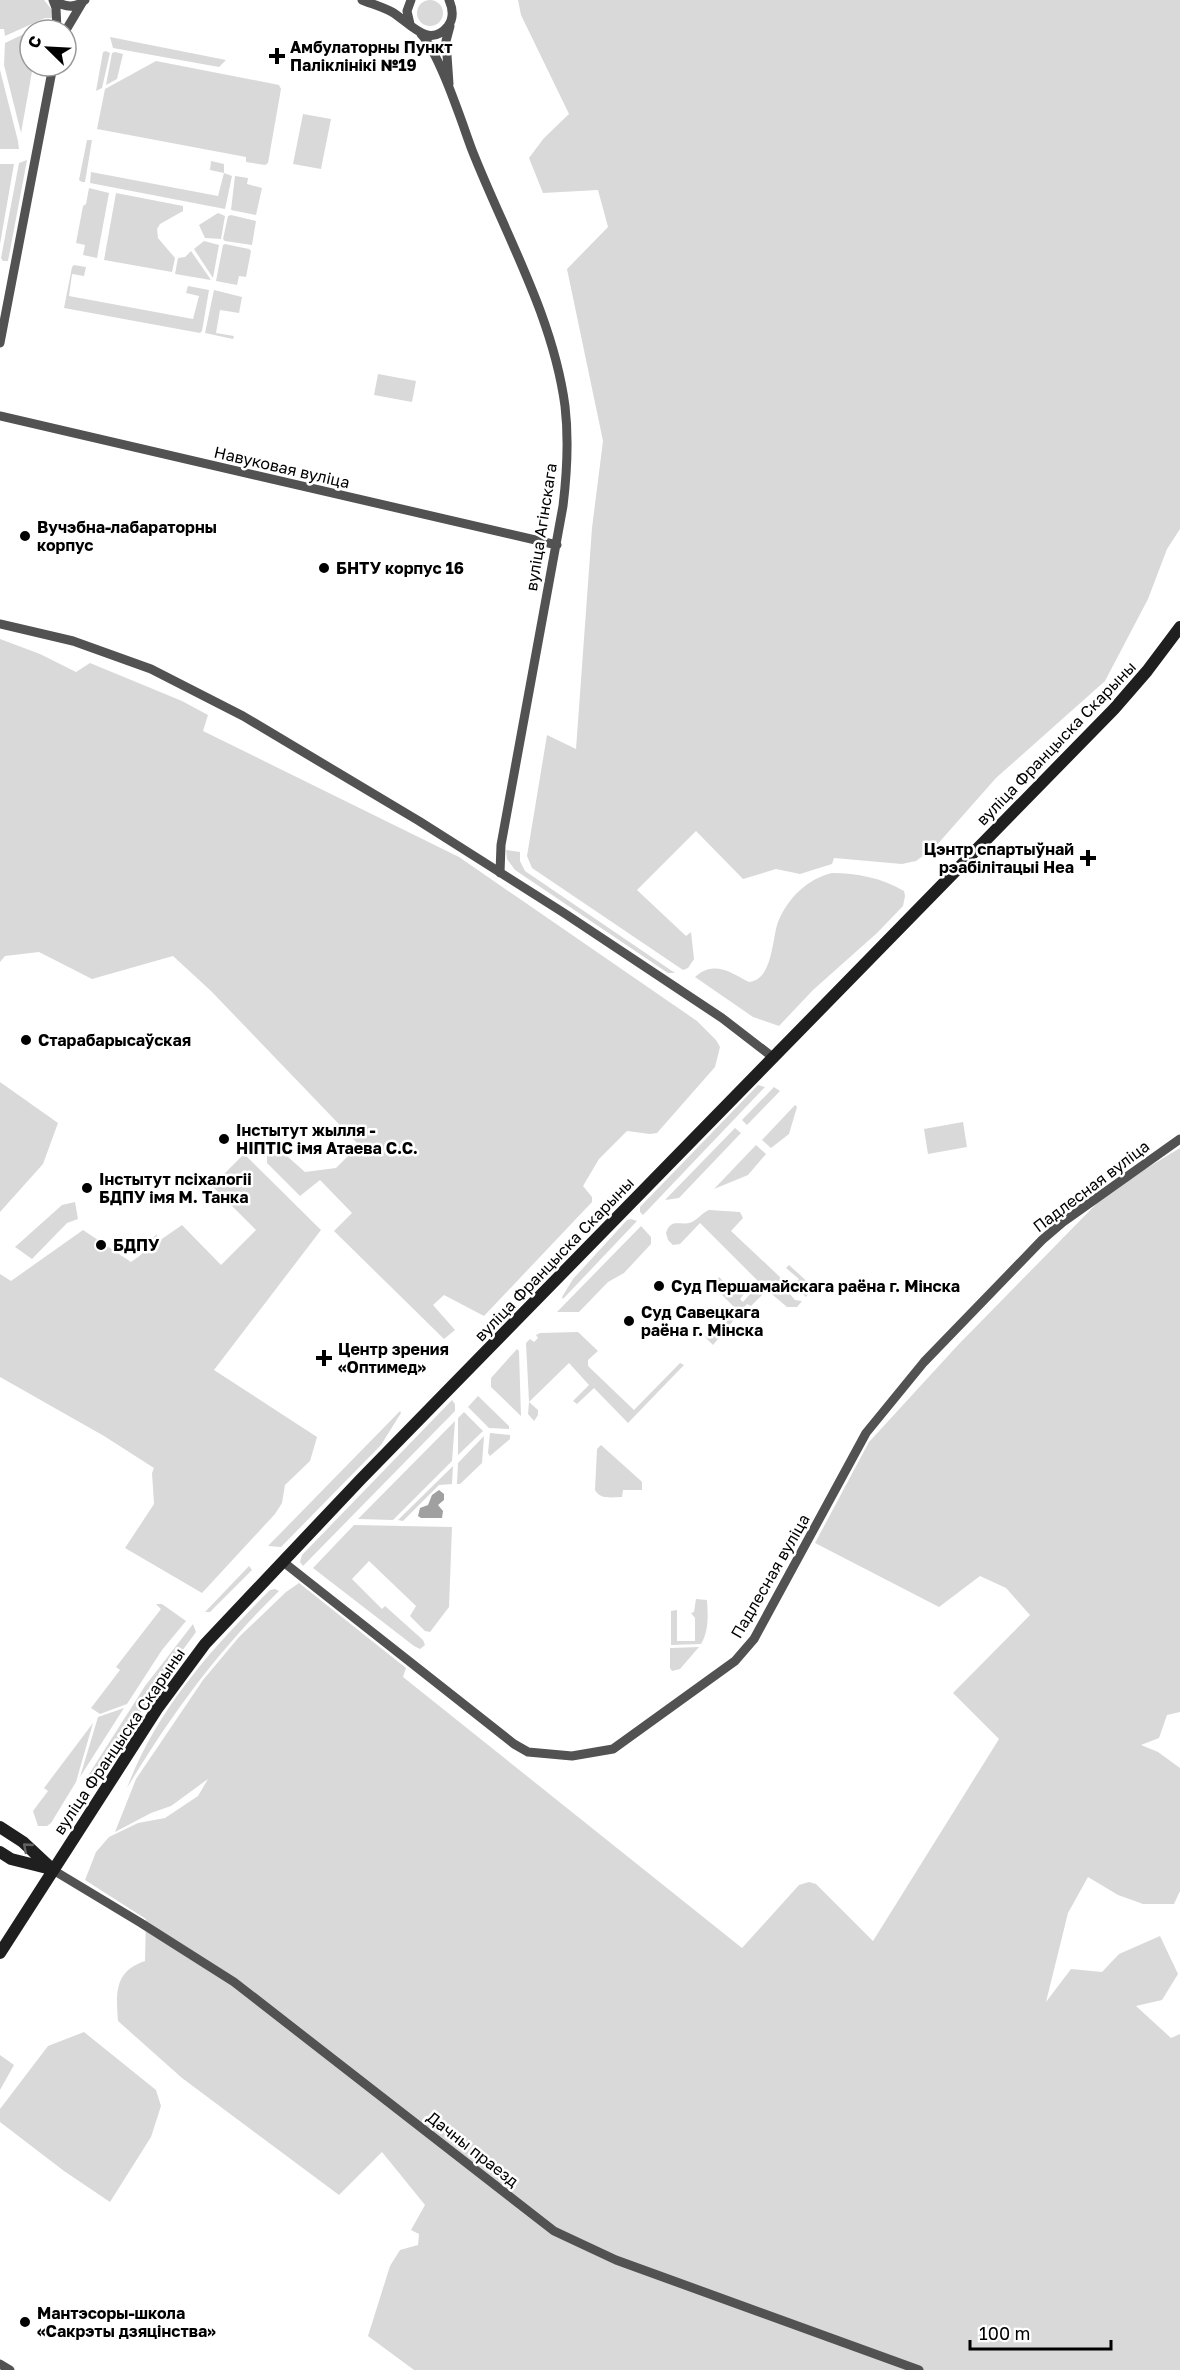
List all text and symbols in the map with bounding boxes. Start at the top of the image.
north arrow [18,18,78,78]
text: С [23,33,46,51]
place label: Амбулаторны Пункт Паліклінікі №19 [290,37,453,75]
marker: Амбулаторны Пункт Паліклінікі №19 [268,47,286,65]
street label: Навуковая вуліца [212,442,352,492]
street label: вуліца Агінскага [521,462,561,592]
place label: Вучэбна-лабараторны корпус [37,517,217,555]
marker: Вучэбна-лабараторны корпус [18,529,32,543]
place label: БНТУ корпус 16 [336,558,464,578]
marker: БНТУ корпус 16 [317,561,331,575]
street label: вуліца Францыска Скарыны [972,657,1140,829]
place label: Цэнтр спартыўнай рэабілітацыі Неа [924,839,1074,877]
marker: Цэнтр спартыўнай рэабілітацыі Неа [1079,849,1097,867]
place label: Старабарысаўская [38,1030,191,1050]
marker: Старабарысаўская [19,1033,33,1047]
place label: Інстытут жылля - НІПТІС імя Атаева С.С. [236,1120,418,1158]
marker: Інстытут жылля - НІПТІС імя Атаева С.С. [217,1132,231,1146]
street label: Падлесная вуліца [1029,1136,1153,1236]
place label: Інстытут псіхалогіі БДПУ імя М. Танка [99,1169,252,1207]
street label: вуліца Францыска Скарыны [470,1173,638,1345]
marker: Інстытут псіхалогіі БДПУ імя М. Танка [80,1181,94,1195]
place label: БДПУ [113,1235,160,1255]
marker: БДПУ [94,1238,108,1252]
place label: Суд Першамайскага раёна г. Мінска [671,1276,960,1296]
marker: Суд Першамайскага раёна г. Мінска [652,1279,666,1293]
place label: Суд Савецкага раёна г. Мінска [641,1302,763,1340]
marker: Суд Савецкага раёна г. Мінска [622,1314,636,1328]
place label: Центр зрения «Оптимед» [338,1339,449,1377]
marker: Центр зрения «Оптимед» [315,1349,333,1367]
street label: Падлесная вуліца [726,1510,814,1642]
street label: вуліца Францыска Скарыны [49,1644,189,1838]
one-way arrow [24,1843,34,1854]
street label: Дачны праезд [423,2107,523,2191]
place label: Мантэсоры-школа «Сакрэты дзяцінства» [37,2303,216,2341]
scale bar [970,2313,1111,2351]
marker: Мантэсоры-школа «Сакрэты дзяцінства» [18,2315,32,2329]
text: 100 m [979,2322,1030,2344]

